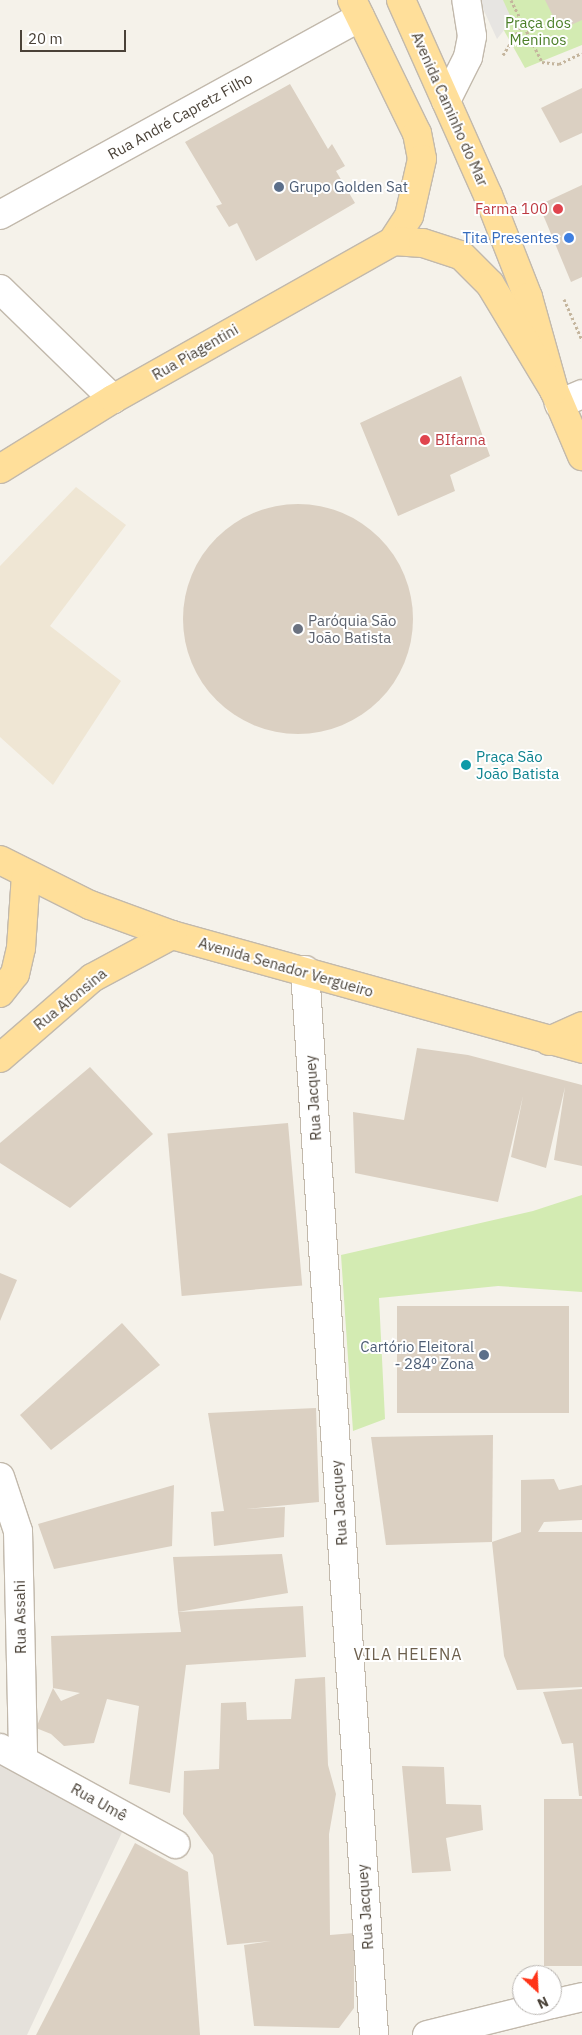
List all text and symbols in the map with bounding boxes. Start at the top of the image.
park label: Praça dos Meninos [505,13,571,48]
scale bar [22,20,129,52]
text: 20 m [28,29,63,48]
street label: Avenida Caminho do Mar [408,29,492,189]
street label: Rua André Capretz Filho [105,69,255,163]
place label: Grupo Golden Sat [289,178,408,196]
marker: Grupo Golden Sat [273,181,285,193]
place label: Farma 100 [475,200,548,218]
marker: Farma 100 [552,203,564,215]
place label: Tita Presentes [462,229,559,247]
marker: Tita Presentes [563,232,575,244]
street label: Rua Piagentini [149,320,241,384]
place label: BIfarna [435,431,486,449]
marker: BIfarna [419,434,431,446]
place label: Paróquia São João Batista [308,611,396,646]
marker: Paróquia São João Batista [292,623,304,635]
place label: Praça São João Batista [476,747,559,782]
marker: Praça São João Batista [460,759,472,771]
street label: Avenida Senador Vergueiro [196,933,376,1001]
street label: Rua Afonsina [30,964,110,1034]
street label: Rua Jacquey [301,1055,325,1141]
place label: Cartório Eleitoral - 284º Zona [360,1337,474,1372]
marker: Cartório Eleitoral - 284º Zona [478,1349,490,1361]
street label: Rua Jacquey [327,1460,351,1546]
street label: Rua Assahi [10,1580,30,1654]
district label: VILA HELENA [352,1644,464,1664]
street label: Rua Umê [68,1779,130,1825]
street label: Rua Jacquey [353,1864,377,1950]
north arrow [512,1965,562,2015]
text: N [535,1992,551,2013]

